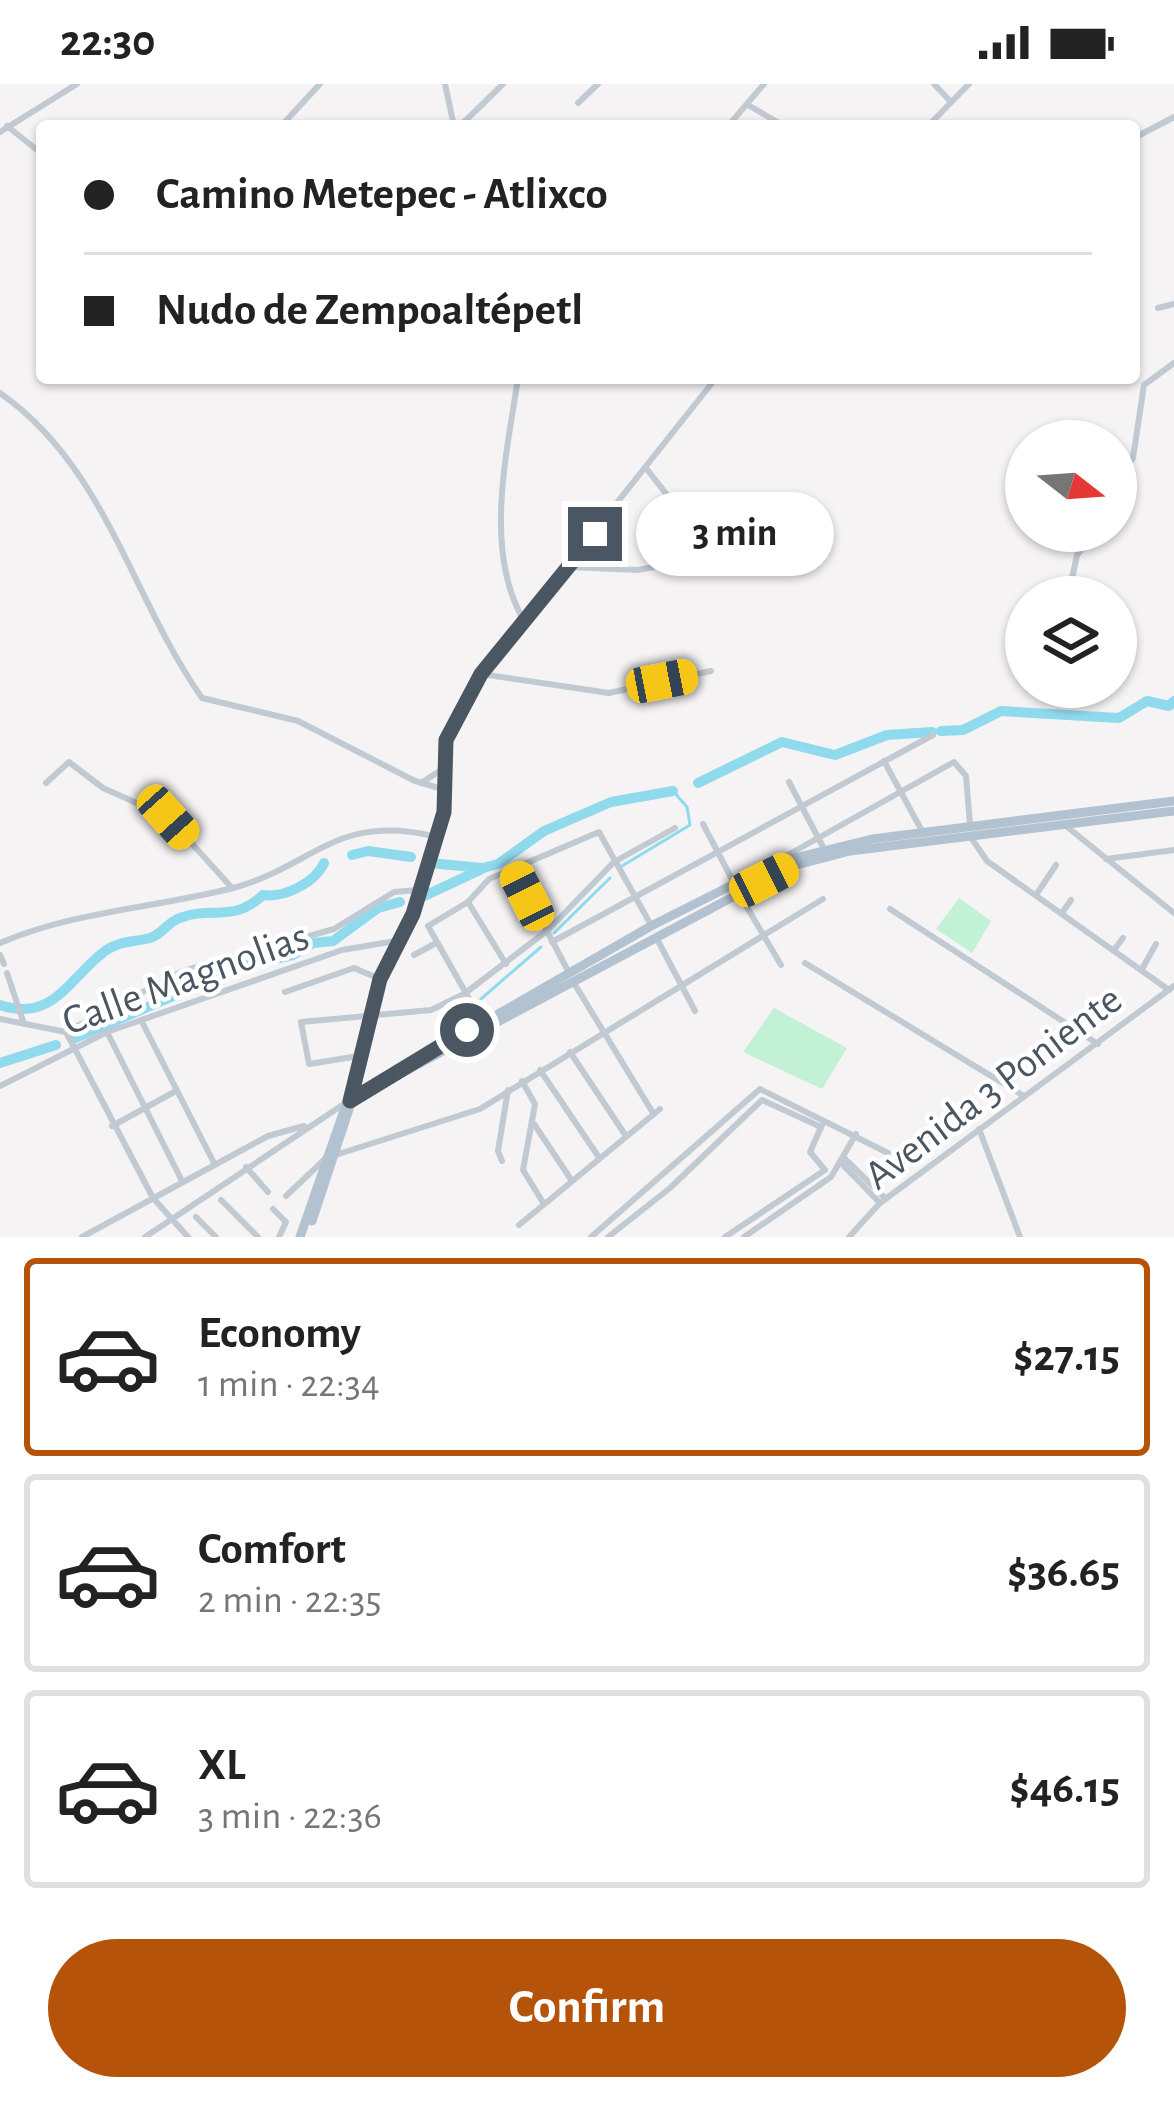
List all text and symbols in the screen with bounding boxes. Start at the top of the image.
text: 22:30 [60,19,156,64]
text: Camino Metepec - Atlixco [156,172,608,217]
text: Nudo de Zempoaltépetl [156,288,583,333]
north arrow [1005,420,1137,552]
map controls [1005,420,1137,708]
callout: 3 min [637,492,835,576]
route end [568,507,622,561]
text: 3 min [693,514,777,553]
button: layers [1005,576,1137,708]
car [623,656,701,706]
car [131,778,205,856]
car [724,848,804,912]
car [495,856,559,936]
street label: Calle Magnolias [57,915,314,1043]
street label: Avenida 3 Poniente [857,978,1129,1197]
route start [440,1003,494,1057]
icon: car [54,1303,162,1411]
text: Economy [198,1311,361,1356]
text: $27.15 [1013,1334,1120,1379]
text: 1 min · 22:34 [198,1365,380,1404]
icon: car [54,1519,162,1627]
text: Comfort [198,1527,346,1572]
text: $36.65 [1007,1550,1120,1595]
text: 2 min · 22:35 [198,1581,382,1620]
icon: car [54,1735,162,1843]
text: XL [198,1743,246,1788]
text: $46.15 [1009,1766,1120,1811]
text: 3 min · 22:36 [198,1797,382,1836]
button: Confirm [48,1939,1126,2077]

